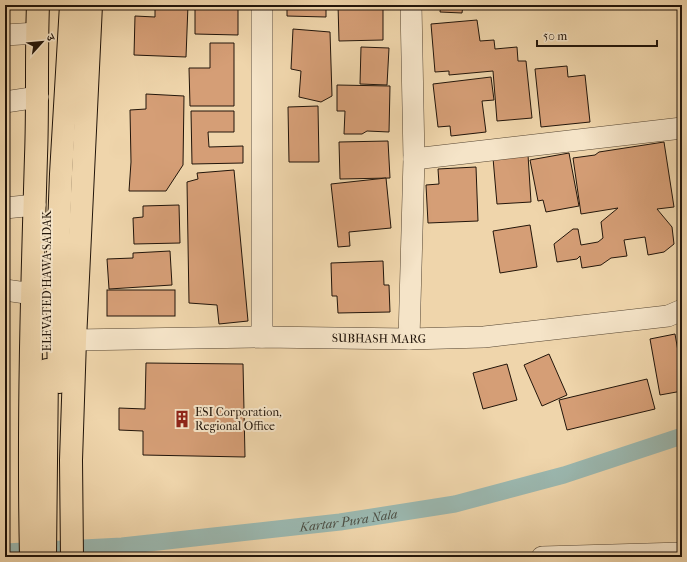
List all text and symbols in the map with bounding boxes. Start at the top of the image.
north arrow [22,22,62,62]
scale bar [537,22,657,48]
text: 50 m [543,29,567,43]
text: उ [43,31,58,44]
street label: ELEVATED HAWA SADAK [40,209,54,351]
street label: SUBHASH MARG [332,331,427,346]
place label: ESI Corporation, Regional Office [195,405,282,433]
building icon: ESI Corporation, Regional Office [172,409,192,429]
water label: Kartar Pura Nala [298,506,399,535]

